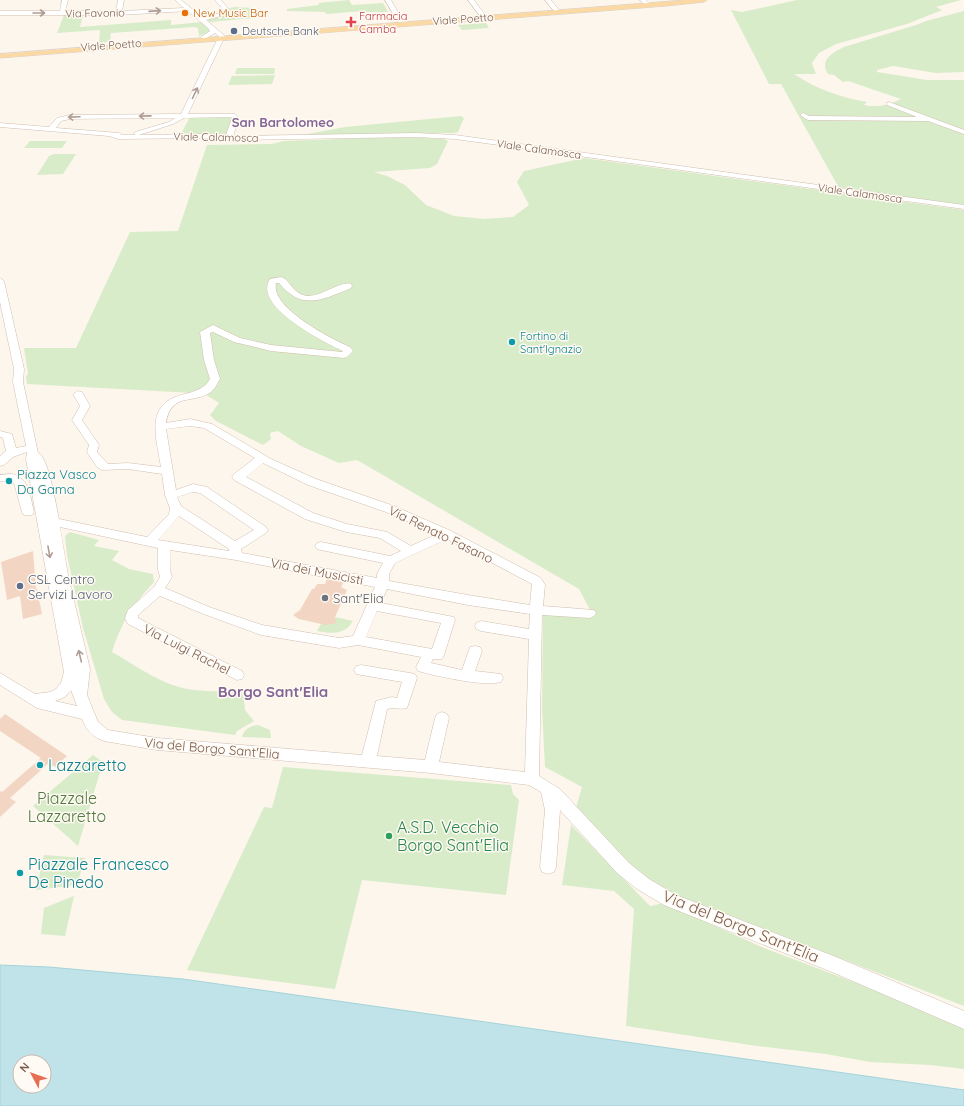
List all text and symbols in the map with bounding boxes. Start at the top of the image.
street label: Via Favonio [65,5,125,21]
place label: New Music Bar [193,6,269,20]
one-way arrow [148,8,161,15]
marker: New Music Bar [180,8,190,18]
one-way arrow [32,9,45,17]
place label: Farmacia Camba [359,9,407,36]
street label: Viale Poetto [432,10,494,28]
marker: Farmacia Camba [346,17,356,27]
place label: Deutsche Bank [242,24,319,38]
marker: Deutsche Bank [229,26,239,36]
street label: Viale Poetto [80,36,142,54]
one-way arrow [192,88,199,100]
one-way arrow [139,112,152,120]
one-way arrow [68,113,81,121]
district label: San Bartolomeo [232,114,334,130]
street label: Viale Calamosca [173,129,259,145]
street label: Viale Calamosca [496,136,582,162]
street label: Viale Calamosca [817,180,903,206]
place label: Fortino di Sant'Ignazio [520,329,582,356]
marker: Fortino di Sant'Ignazio [507,337,517,347]
place label: Piazza Vasco Da Gama [17,466,96,497]
marker: Piazza Vasco Da Gama [4,476,14,486]
street label: Via Renato Fasano [386,502,496,566]
one-way arrow [45,545,53,558]
street label: Via dei Musicisti [269,554,365,588]
place label: CSL Centro Servizi Lavoro [28,571,113,602]
marker: CSL Centro Servizi Lavoro [15,581,25,591]
place label: Sant'Elia [333,590,384,606]
marker: Sant'Elia [320,593,330,603]
street label: Via Luigi Rachel [141,620,233,678]
one-way arrow [75,650,83,663]
district label: Borgo Sant'Elia [218,682,328,701]
street label: Via del Borgo Sant'Elia [144,734,280,762]
place label: Lazzaretto [48,755,127,775]
marker: Lazzaretto [35,760,45,770]
park label: Piazzale Lazzaretto [28,788,106,826]
place label: A.S.D. Vecchio Borgo Sant'Elia [397,817,509,855]
marker: A.S.D. Vecchio Borgo Sant'Elia [384,831,394,841]
place label: Piazzale Francesco De Pinedo [28,854,169,892]
marker: Piazzale Francesco De Pinedo [15,868,25,878]
street label: Via del Borgo Sant'Elia [660,885,822,967]
north arrow [12,1054,52,1094]
text: N [17,1060,32,1075]

